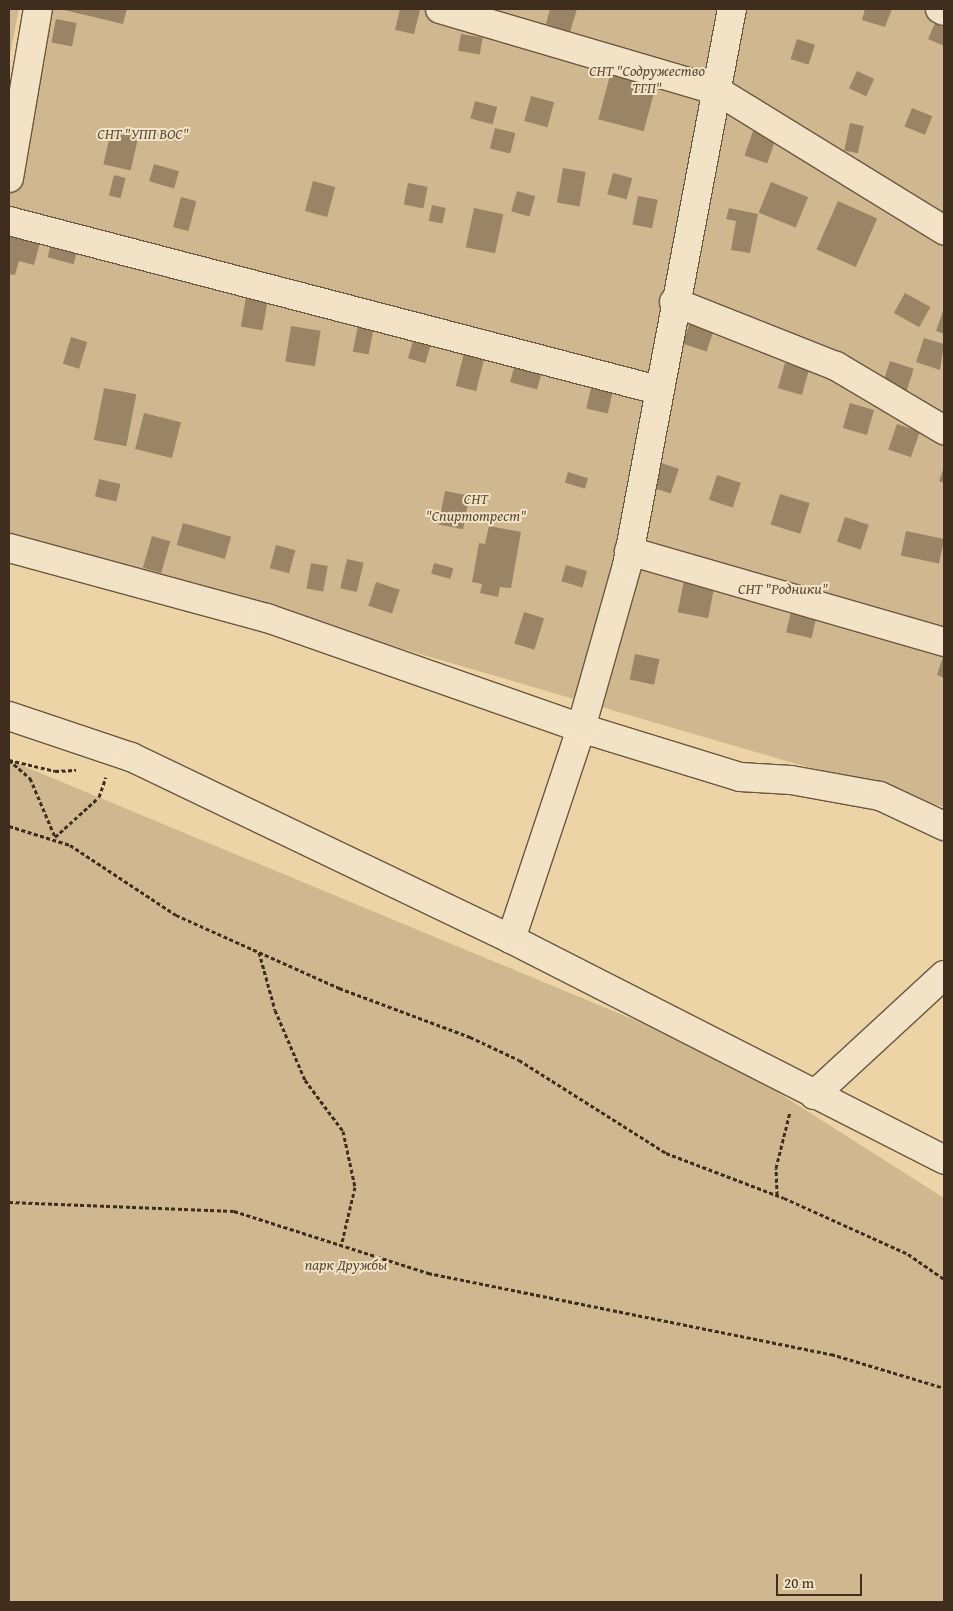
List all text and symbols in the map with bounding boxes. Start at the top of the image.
park label: СНТ "Содружество ТГП" [589,61,705,96]
park label: СНТ "УПП ВОС" [97,125,189,143]
park label: СНТ "Спиртотрест" [426,489,526,524]
park label: СНТ "Родники" [738,580,828,598]
park label: парк Дружбы [305,1256,387,1274]
scale bar [778,1564,864,1596]
text: 20 m [784,1572,814,1593]

